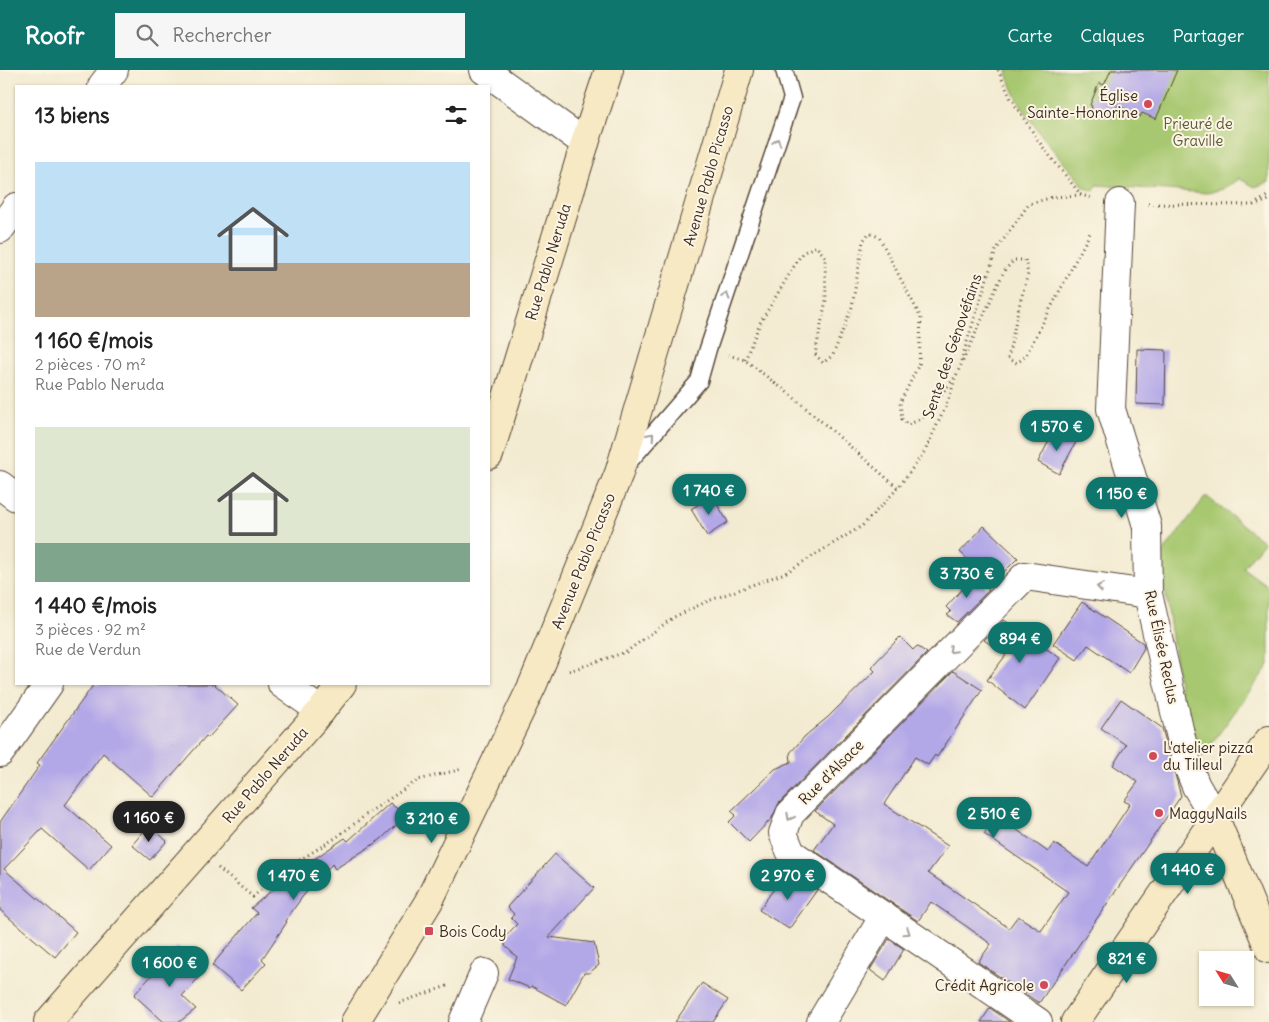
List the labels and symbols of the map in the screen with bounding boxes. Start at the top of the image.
place label: Église Sainte-Honorine [1027,86,1138,122]
marker: Église Sainte-Honorine [1142,98,1154,110]
street label: Avenue Pablo Picasso [679,104,737,248]
park label: Prieuré de Graville [1163,114,1233,150]
one-way arrow [771,138,781,147]
street label: Rue Pablo Neruda [521,201,575,323]
street label: Sente des Génovéfains [918,271,986,421]
one-way arrow [720,292,730,301]
pin: 1 570 € [1011,410,1103,452]
one-way arrow [645,433,654,442]
pin: 1 740 € [663,474,755,516]
pin: 1 150 € [1076,476,1168,519]
street label: Avenue Pablo Picasso [547,490,619,632]
pin: 3 730 € [921,556,1013,599]
one-way arrow [1096,583,1104,593]
street label: Rue Élisée Reclus [1141,588,1183,706]
pin: 894 € [985,622,1055,664]
one-way arrow [949,644,958,653]
street label: Rue Pablo Neruda [218,723,312,827]
street label: Rue d'Alsace [794,735,868,809]
place label: L'atelier pizza du Tilleul [1163,738,1254,774]
marker: L'atelier pizza du Tilleul [1147,750,1159,762]
pin: 2 510 € [948,796,1040,839]
pin: 1 160 € [103,800,195,843]
pin: 3 210 € [386,802,478,844]
place label: MaggyNails [1169,804,1247,823]
marker: MaggyNails [1153,807,1165,819]
one-way arrow [786,811,796,820]
pin: 1 440 € [1142,852,1234,895]
pin: 1 470 € [248,858,340,901]
pin: 2 970 € [742,858,834,901]
place label: Bois Cody [439,922,507,941]
marker: Bois Cody [423,925,435,937]
one-way arrow [901,926,911,935]
pin: 821 € [1092,942,1162,984]
pin: 1 600 € [124,946,216,988]
north arrow [1199,951,1254,1006]
place label: Crédit Agricole [935,976,1034,995]
marker: Crédit Agricole [1038,979,1050,991]

